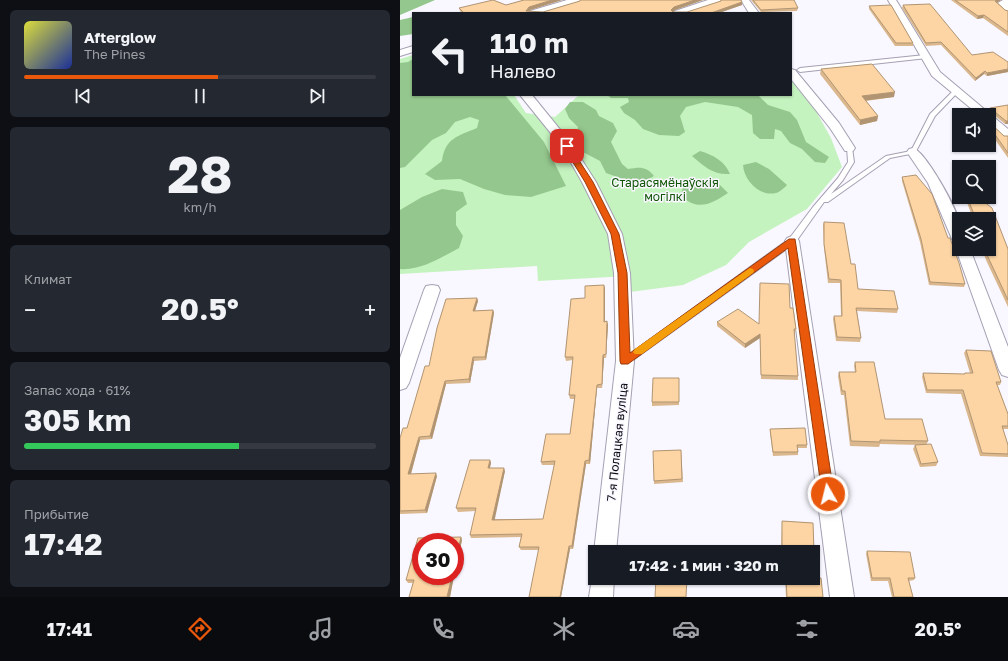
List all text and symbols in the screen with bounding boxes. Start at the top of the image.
text: 110 m [490,26,569,59]
text: Afterglow [84,28,156,46]
icon: left [424,28,476,80]
text: The Pines [84,46,145,62]
text: Налево [490,60,556,82]
icon: previous [72,85,94,107]
icon: pause [189,85,211,107]
icon: next [306,85,328,107]
map controls [952,108,996,256]
button: sound [952,108,996,152]
pin [550,129,584,163]
icon: arrive [556,135,578,157]
text: 28 [167,142,233,204]
button: search [952,160,996,204]
park label: Старасямёнаўскія могілкі [611,175,719,204]
text: km/h [183,199,217,215]
button: layers [952,212,996,256]
text: Климат [24,271,72,287]
text: 20.5° [161,291,239,327]
text: − [24,296,36,323]
text: + [364,296,376,323]
text: Запас хода · 61% [24,382,131,398]
street label: 7-я Полацкая вуліца [603,382,631,502]
text: 305 km [24,402,131,438]
position arrow [807,473,849,515]
text: Прибытие [24,506,89,522]
text: 17:42 [24,526,102,562]
speed limit sign: 30 [412,533,464,585]
text: 17:42 · 1 мин · 320 m [629,556,779,574]
icon: directions [186,615,214,643]
icon: music [307,615,335,643]
icon: phone [429,615,457,643]
icon: climate [550,615,578,643]
icon: car [672,615,700,643]
icon: filters [793,615,821,643]
text: 17:41 [47,618,92,640]
text: 20.5° [915,618,961,640]

